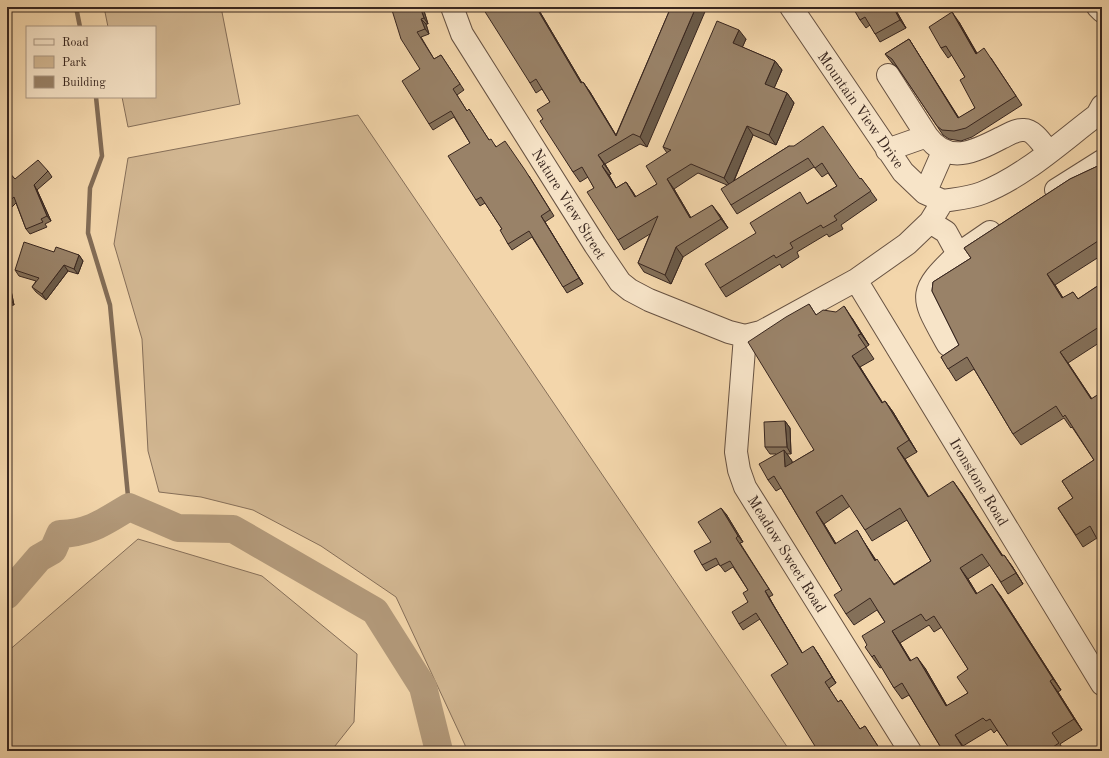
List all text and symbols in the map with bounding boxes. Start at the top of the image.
legend [26,26,156,98]
text: Road [62,37,89,49]
street label: Mountain View Drive [814,50,906,172]
text: Park [62,57,87,69]
text: Building [62,77,106,89]
street label: Nature View Street [528,147,608,263]
street label: Ironstone Road [946,436,1010,529]
street label: Meadow Sweet Road [744,494,828,616]

